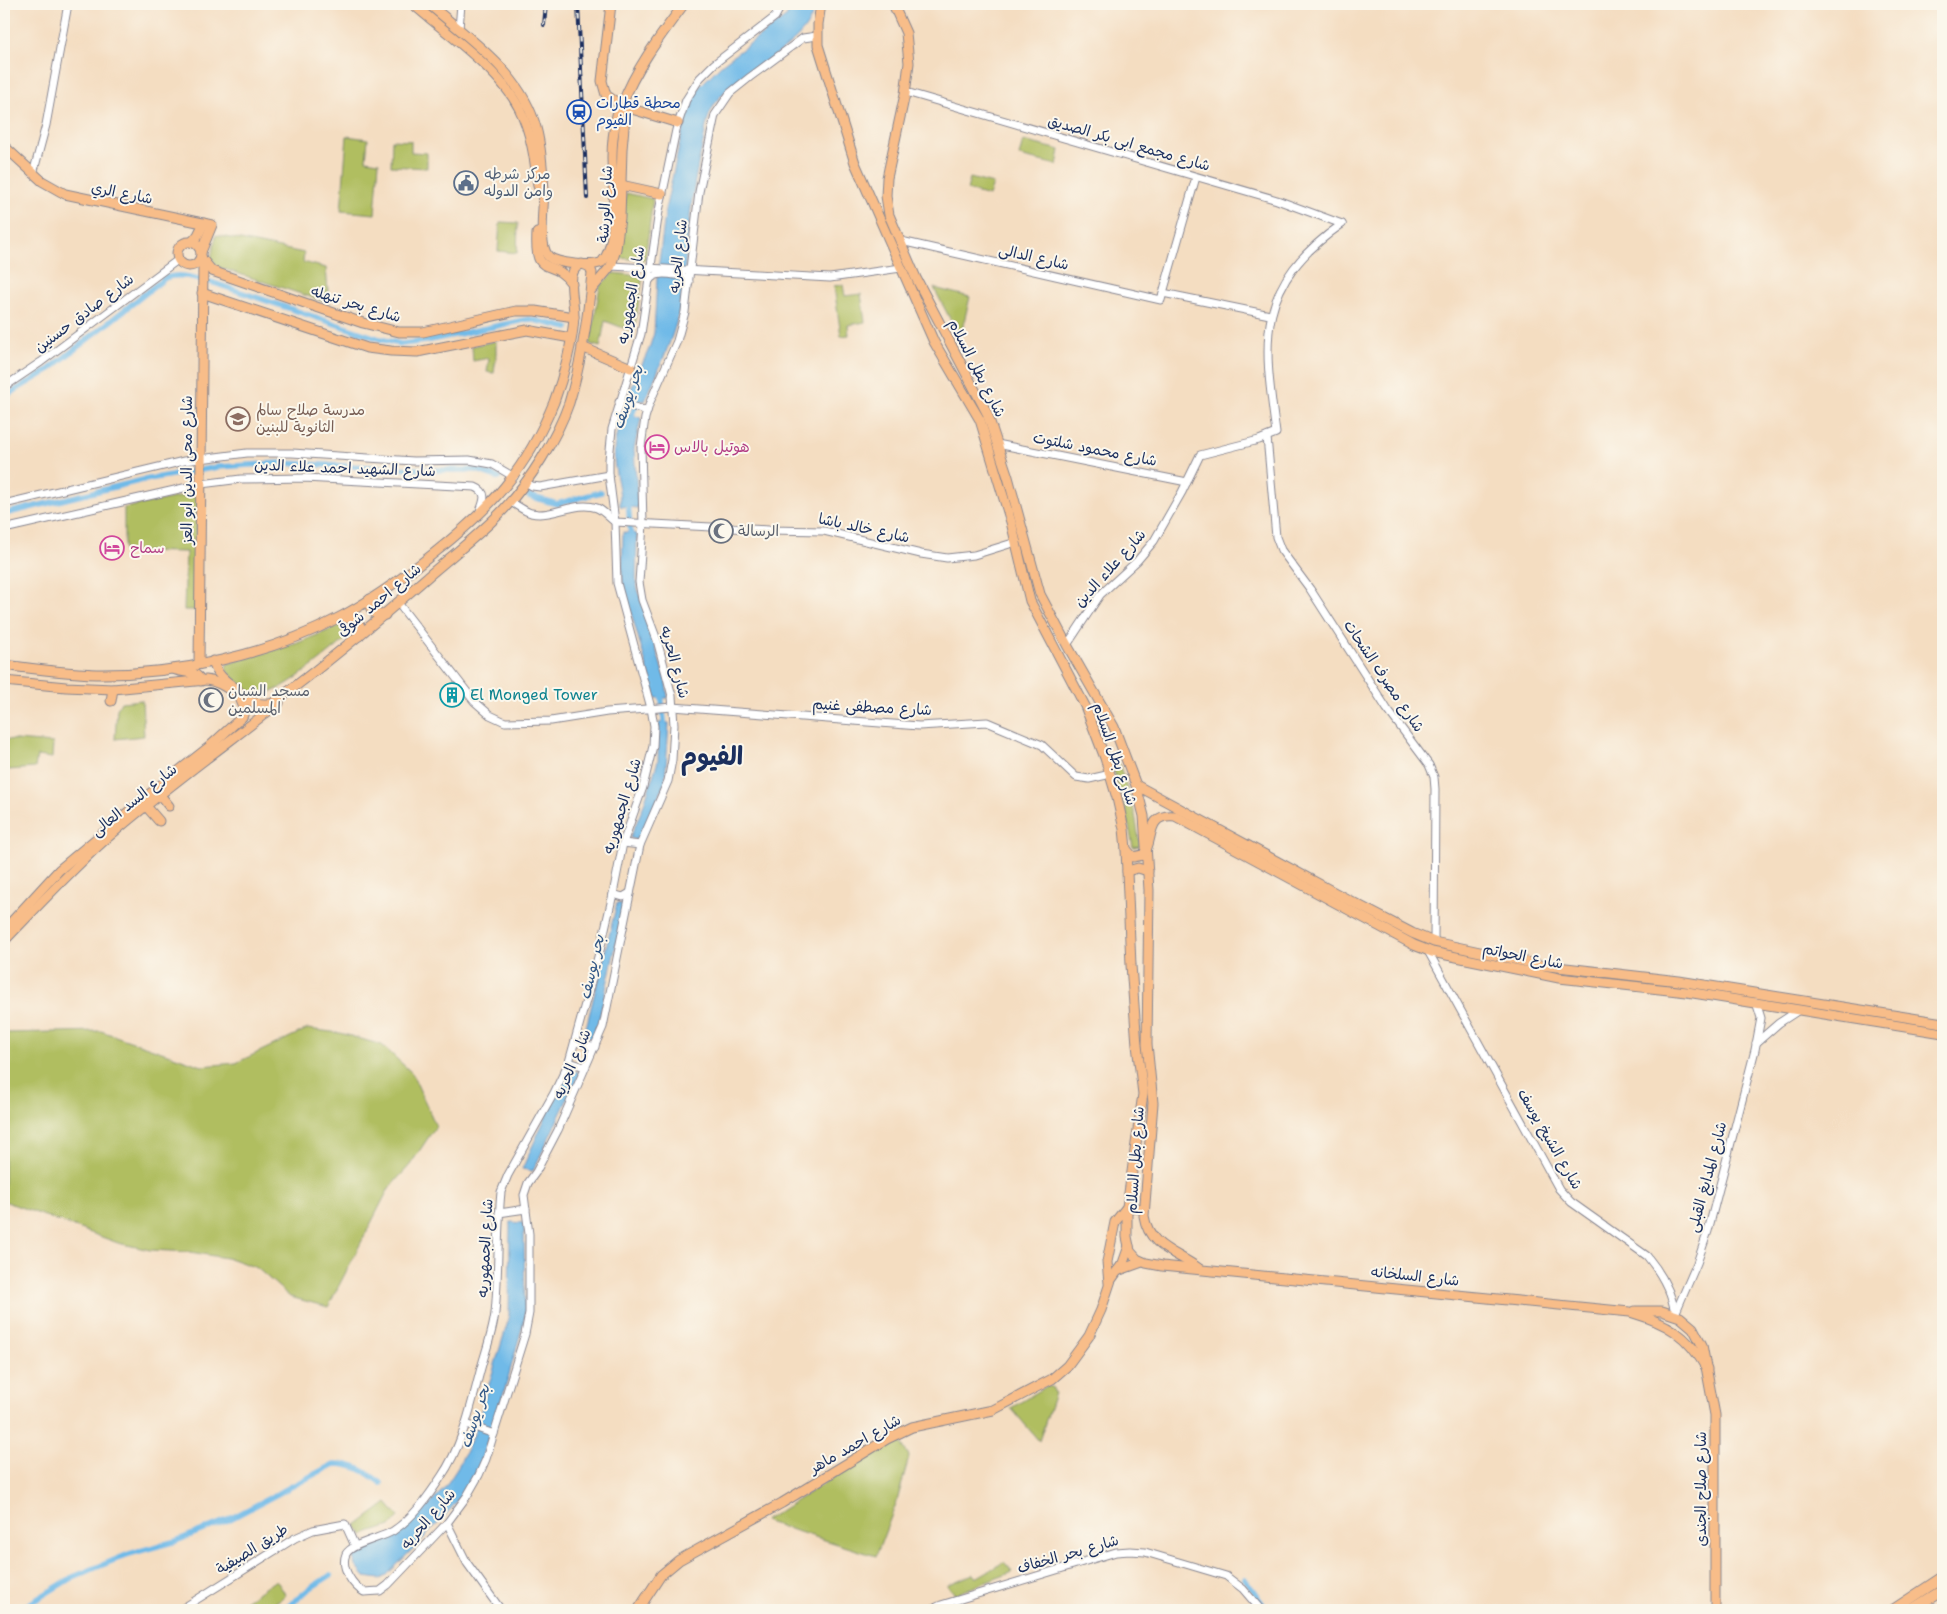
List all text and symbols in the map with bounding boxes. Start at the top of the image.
place label: محطة قطارات الفيوم [596,93,681,132]
station icon: محطة قطارات الفيوم [566,99,592,125]
street label: شارع مجمع ابى بكر الصديق [1045,110,1212,177]
place label: مركز شرطه وامن الدوله [484,164,553,201]
street label: شارع الورشة [593,165,617,243]
public building icon: مركز شرطه وامن الدوله [453,170,479,196]
street label: شارع الري [89,177,154,210]
street label: شارع الحريه [664,218,692,294]
street label: شارع الدالى [997,239,1071,275]
street label: شارع الجمهوريه [613,245,649,345]
street label: شارع صادق حسنين [30,269,138,357]
street label: شارع بحر تنهله [308,281,404,327]
street label: شارع بطل السلام [943,315,1010,421]
water label: بحر يوسف [607,362,648,432]
street label: شارع محى الدين ابو العز [177,395,197,547]
place label: مدرسة صلاح سالم الثانوية للبنين [256,400,365,437]
school or university icon: مدرسة صلاح سالم الثانوية للبنين [225,406,251,432]
street label: شارع محمود شلتوت [1031,427,1159,471]
hotel icon: هوتيل بالاس [644,434,670,460]
place label: هوتيل بالاس [674,437,750,457]
street label: شارع الشهيد احمد علاء الدين [254,455,436,481]
street label: شارع خالد باشا [816,509,912,547]
mosque icon: الرسالة [708,518,734,544]
place label: الرسالة [738,521,779,541]
street label: شارع علاء الدين [1070,525,1150,611]
hotel icon: سماح [99,535,125,561]
place label: سماح [130,538,164,558]
street label: شارع احمد شوقى [332,558,425,641]
street label: شارع مصرف الشحات [1339,616,1429,736]
street label: شارع الحريه [656,624,694,700]
place label: مسجد الشبان المسلمين [228,681,310,718]
building icon: El Monged Tower [439,682,465,708]
place label: El Monged Tower [470,685,598,705]
mosque icon: مسجد الشبان المسلمين [198,687,224,713]
street label: شارع مصطفى غنيم [812,694,932,722]
street label: شارع بطل السلام [1087,700,1142,809]
district label: الفيوم [681,739,743,776]
street label: شارع الجمهوريه [598,756,646,856]
street label: شارع السد العالى [87,759,181,841]
water label: بحر يوسف [574,932,609,1002]
street label: شارع الحواتم [1481,938,1565,976]
street label: شارع الحريه [548,1026,596,1102]
street label: شارع الشيخ يوسف [1513,1085,1587,1193]
street label: شارع بطل السلام [1121,1106,1150,1215]
street label: شارع المدابغ القبلى [1683,1119,1732,1235]
street label: شارع الجمهوريه [472,1198,498,1298]
street label: شارع السلخانه [1370,1261,1460,1291]
water label: بحر يوسف [454,1381,495,1451]
street label: شارع احمد ماهر [804,1410,905,1479]
street label: شارع صلاح الجندى [1691,1431,1711,1547]
street label: شارع الحريه [396,1484,460,1554]
street label: طريق الصيفية [212,1519,292,1579]
street label: شارع بحر الخفاف [1015,1530,1121,1578]

